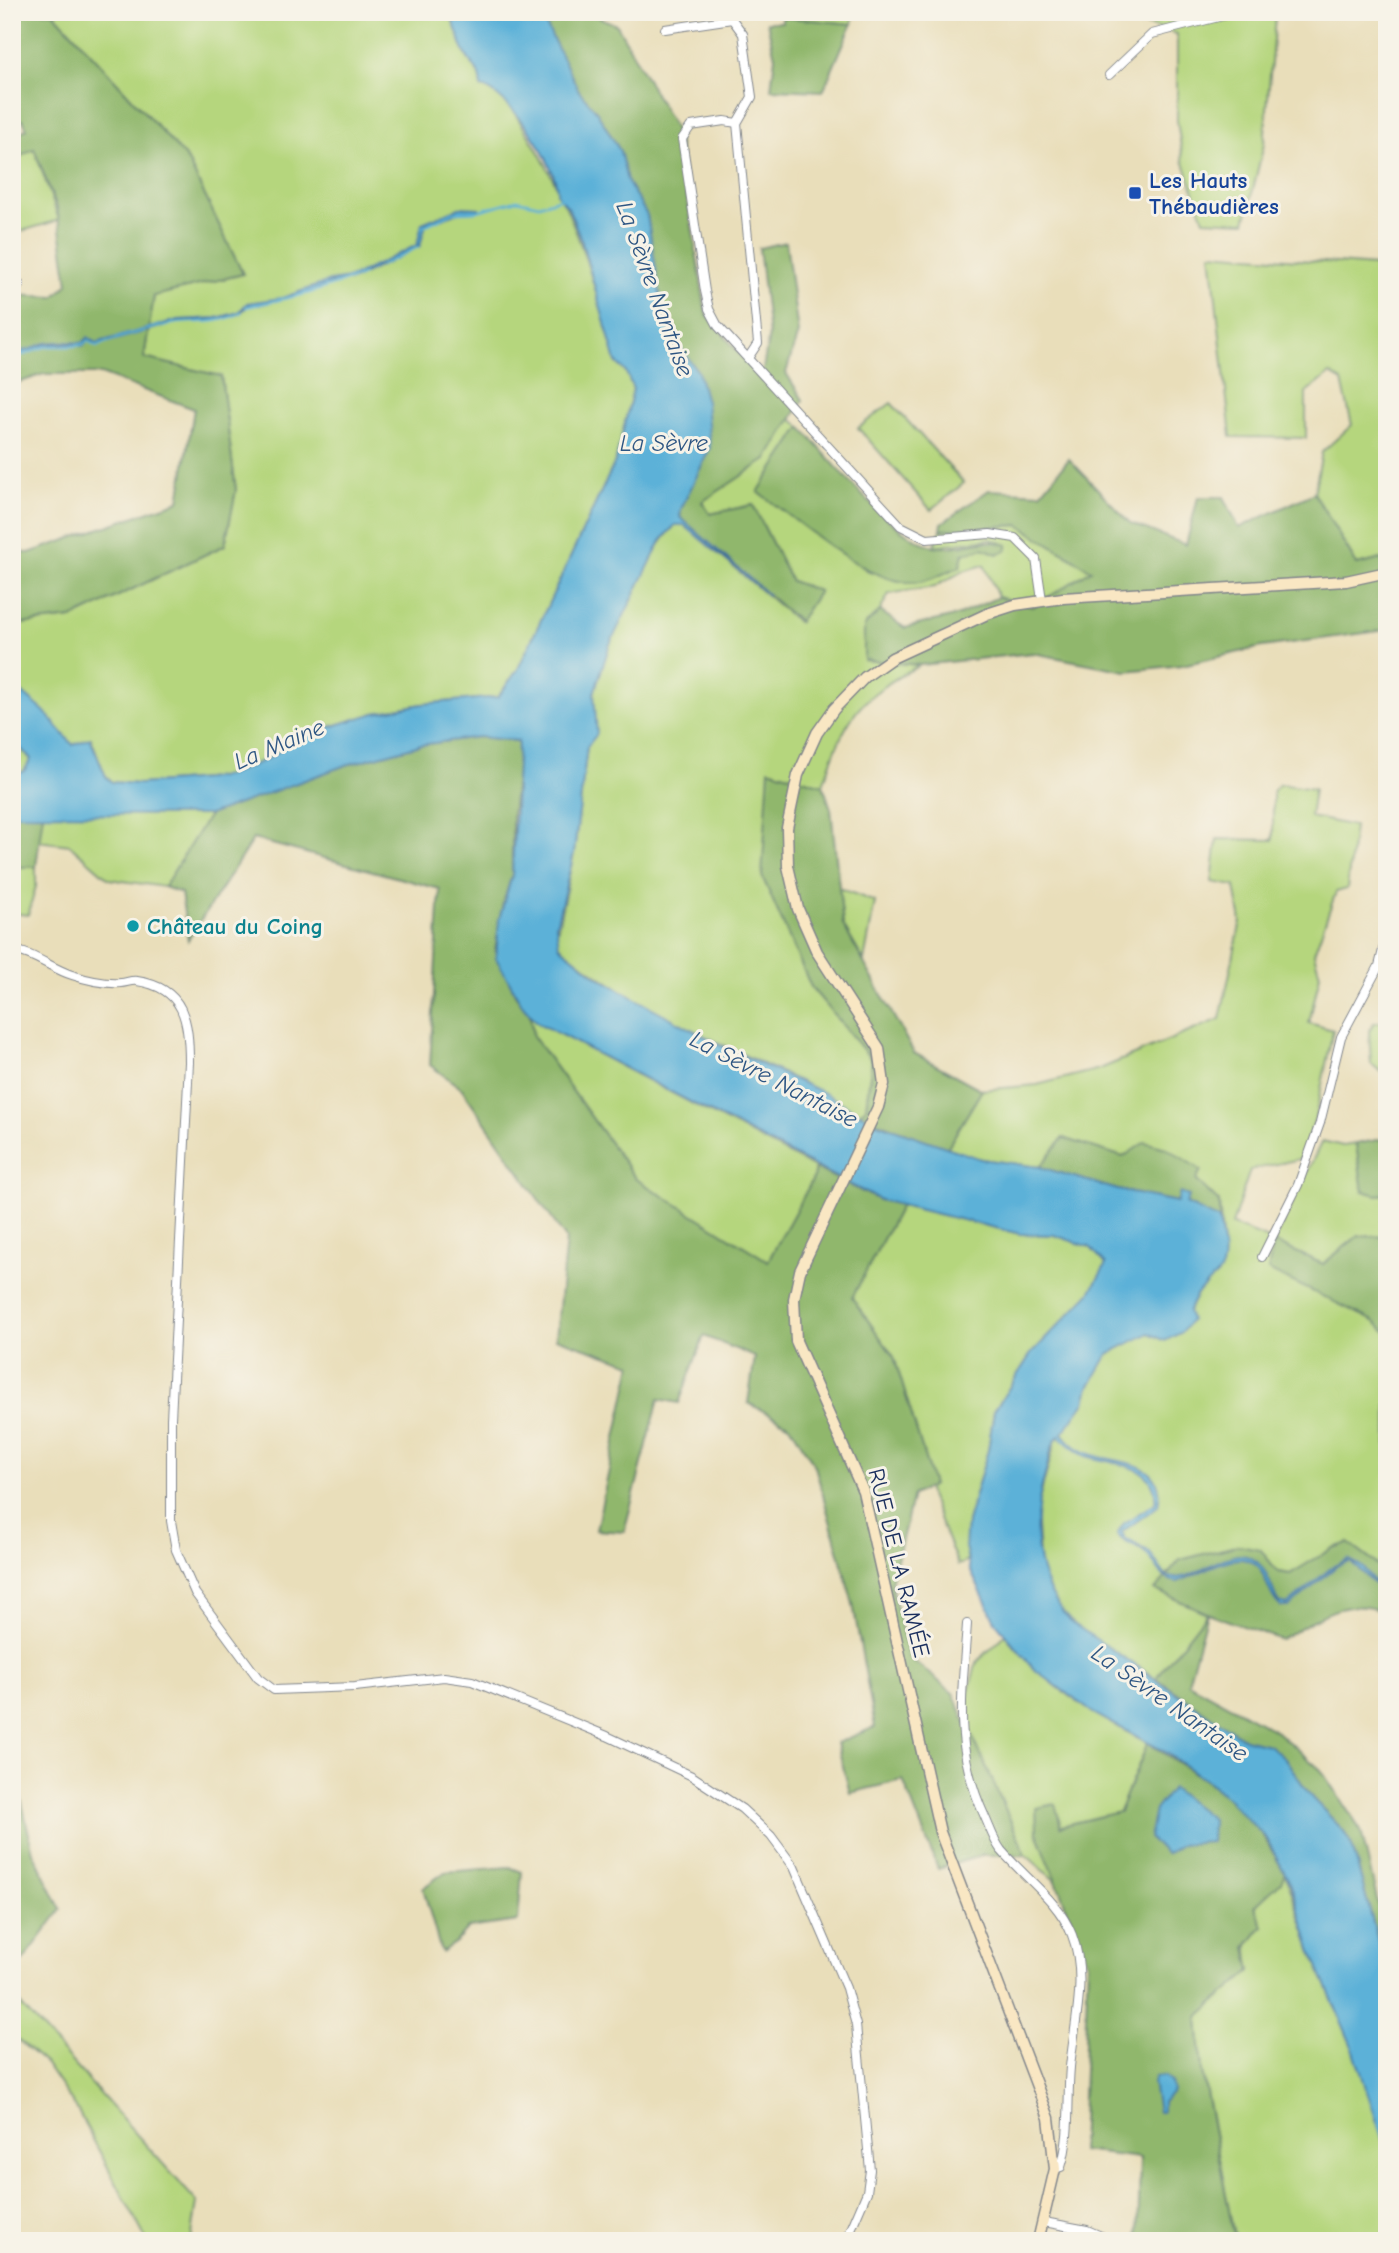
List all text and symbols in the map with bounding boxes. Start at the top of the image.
place label: Les Hauts Thébaudières [1149,167,1279,220]
marker: Les Hauts Thébaudières [1127,185,1143,201]
water label: La Sèvre Nantaise [610,198,700,380]
water label: La Sèvre [620,429,708,457]
water label: La Maine [230,712,328,776]
place label: Château du Coing [147,913,323,940]
marker: Château du Coing [125,918,141,934]
water label: La Sèvre Nantaise [685,1025,863,1133]
street label: RUE DE LA RAMÉE [862,1466,936,1660]
water label: La Sèvre Nantaise [1086,1639,1254,1767]

